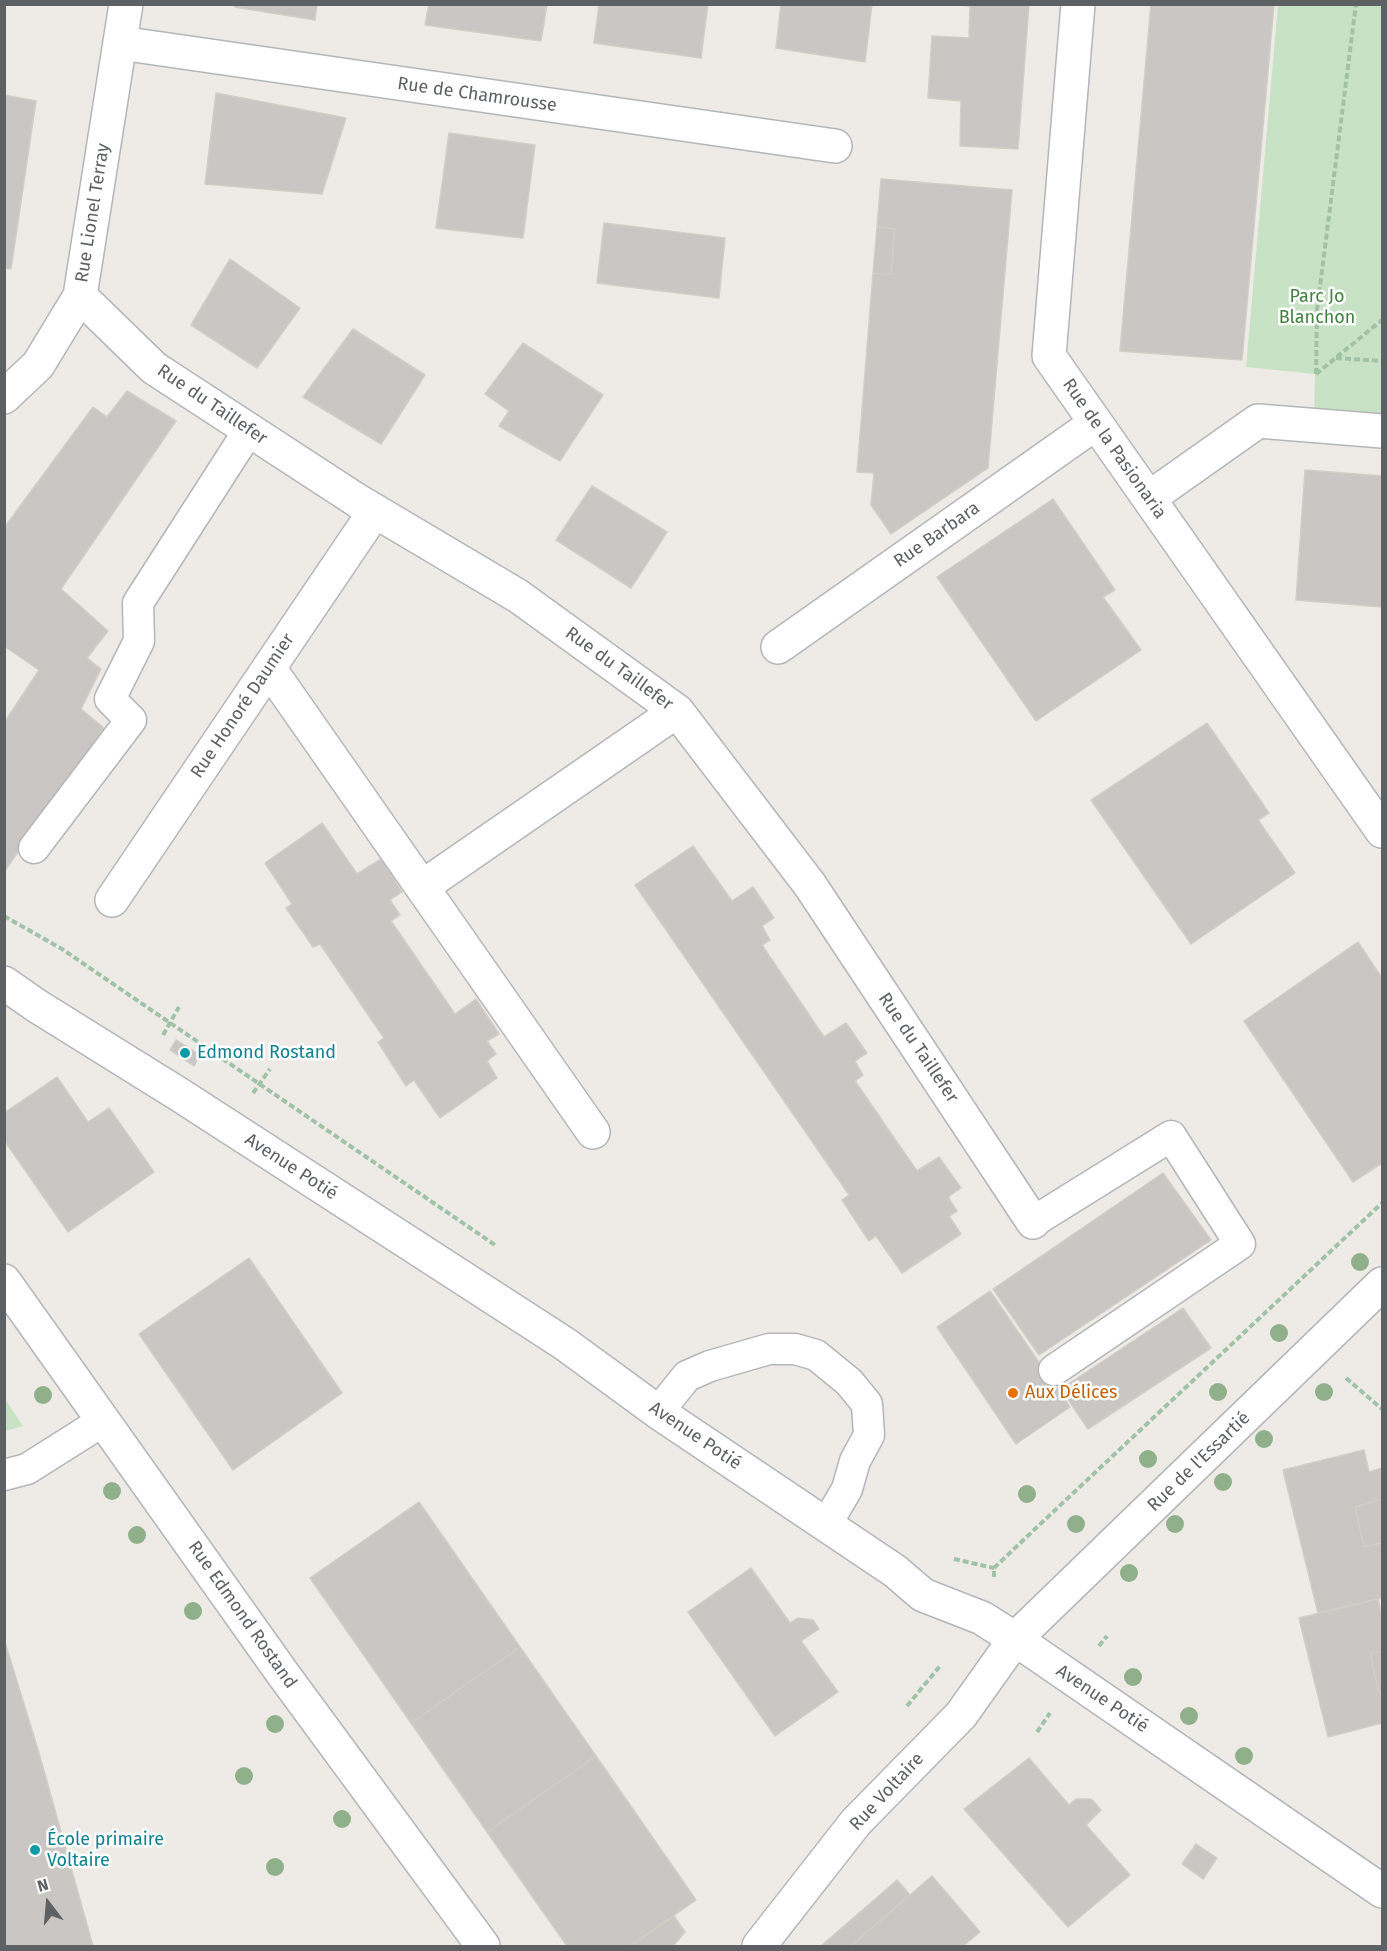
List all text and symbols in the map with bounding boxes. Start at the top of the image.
street label: Rue de Chamrousse [396,73,558,117]
street label: Rue Lionel Terray [71,142,115,284]
park label: Parc Jo Blanchon [1279,286,1355,328]
street label: Rue du Taillefer [153,360,271,450]
street label: Rue de la Pasionaria [1057,375,1171,523]
street label: Rue Barbara [890,497,984,573]
street label: Rue du Taillefer [561,623,677,715]
street label: Rue Honoré Daumier [187,630,299,782]
street label: Rue du Taillefer [873,989,963,1107]
place label: Edmond Rostand [197,1042,336,1064]
marker: Edmond Rostand [178,1046,192,1060]
street label: Avenue Potié [241,1129,341,1205]
place label: Aux Délices [1025,1382,1118,1404]
marker: Aux Délices [1006,1386,1020,1400]
street label: Avenue Potié [645,1397,745,1475]
street label: Rue de l'Essartié [1143,1408,1255,1516]
street label: Rue Edmond Rostand [183,1537,301,1693]
street label: Avenue Potié [1052,1660,1152,1738]
street label: Rue Voltaire [845,1749,929,1835]
place label: École primaire Voltaire [47,1829,164,1872]
marker: École primaire Voltaire [28,1843,42,1857]
north arrow [18,1873,78,1933]
text: N [35,1875,51,1896]

